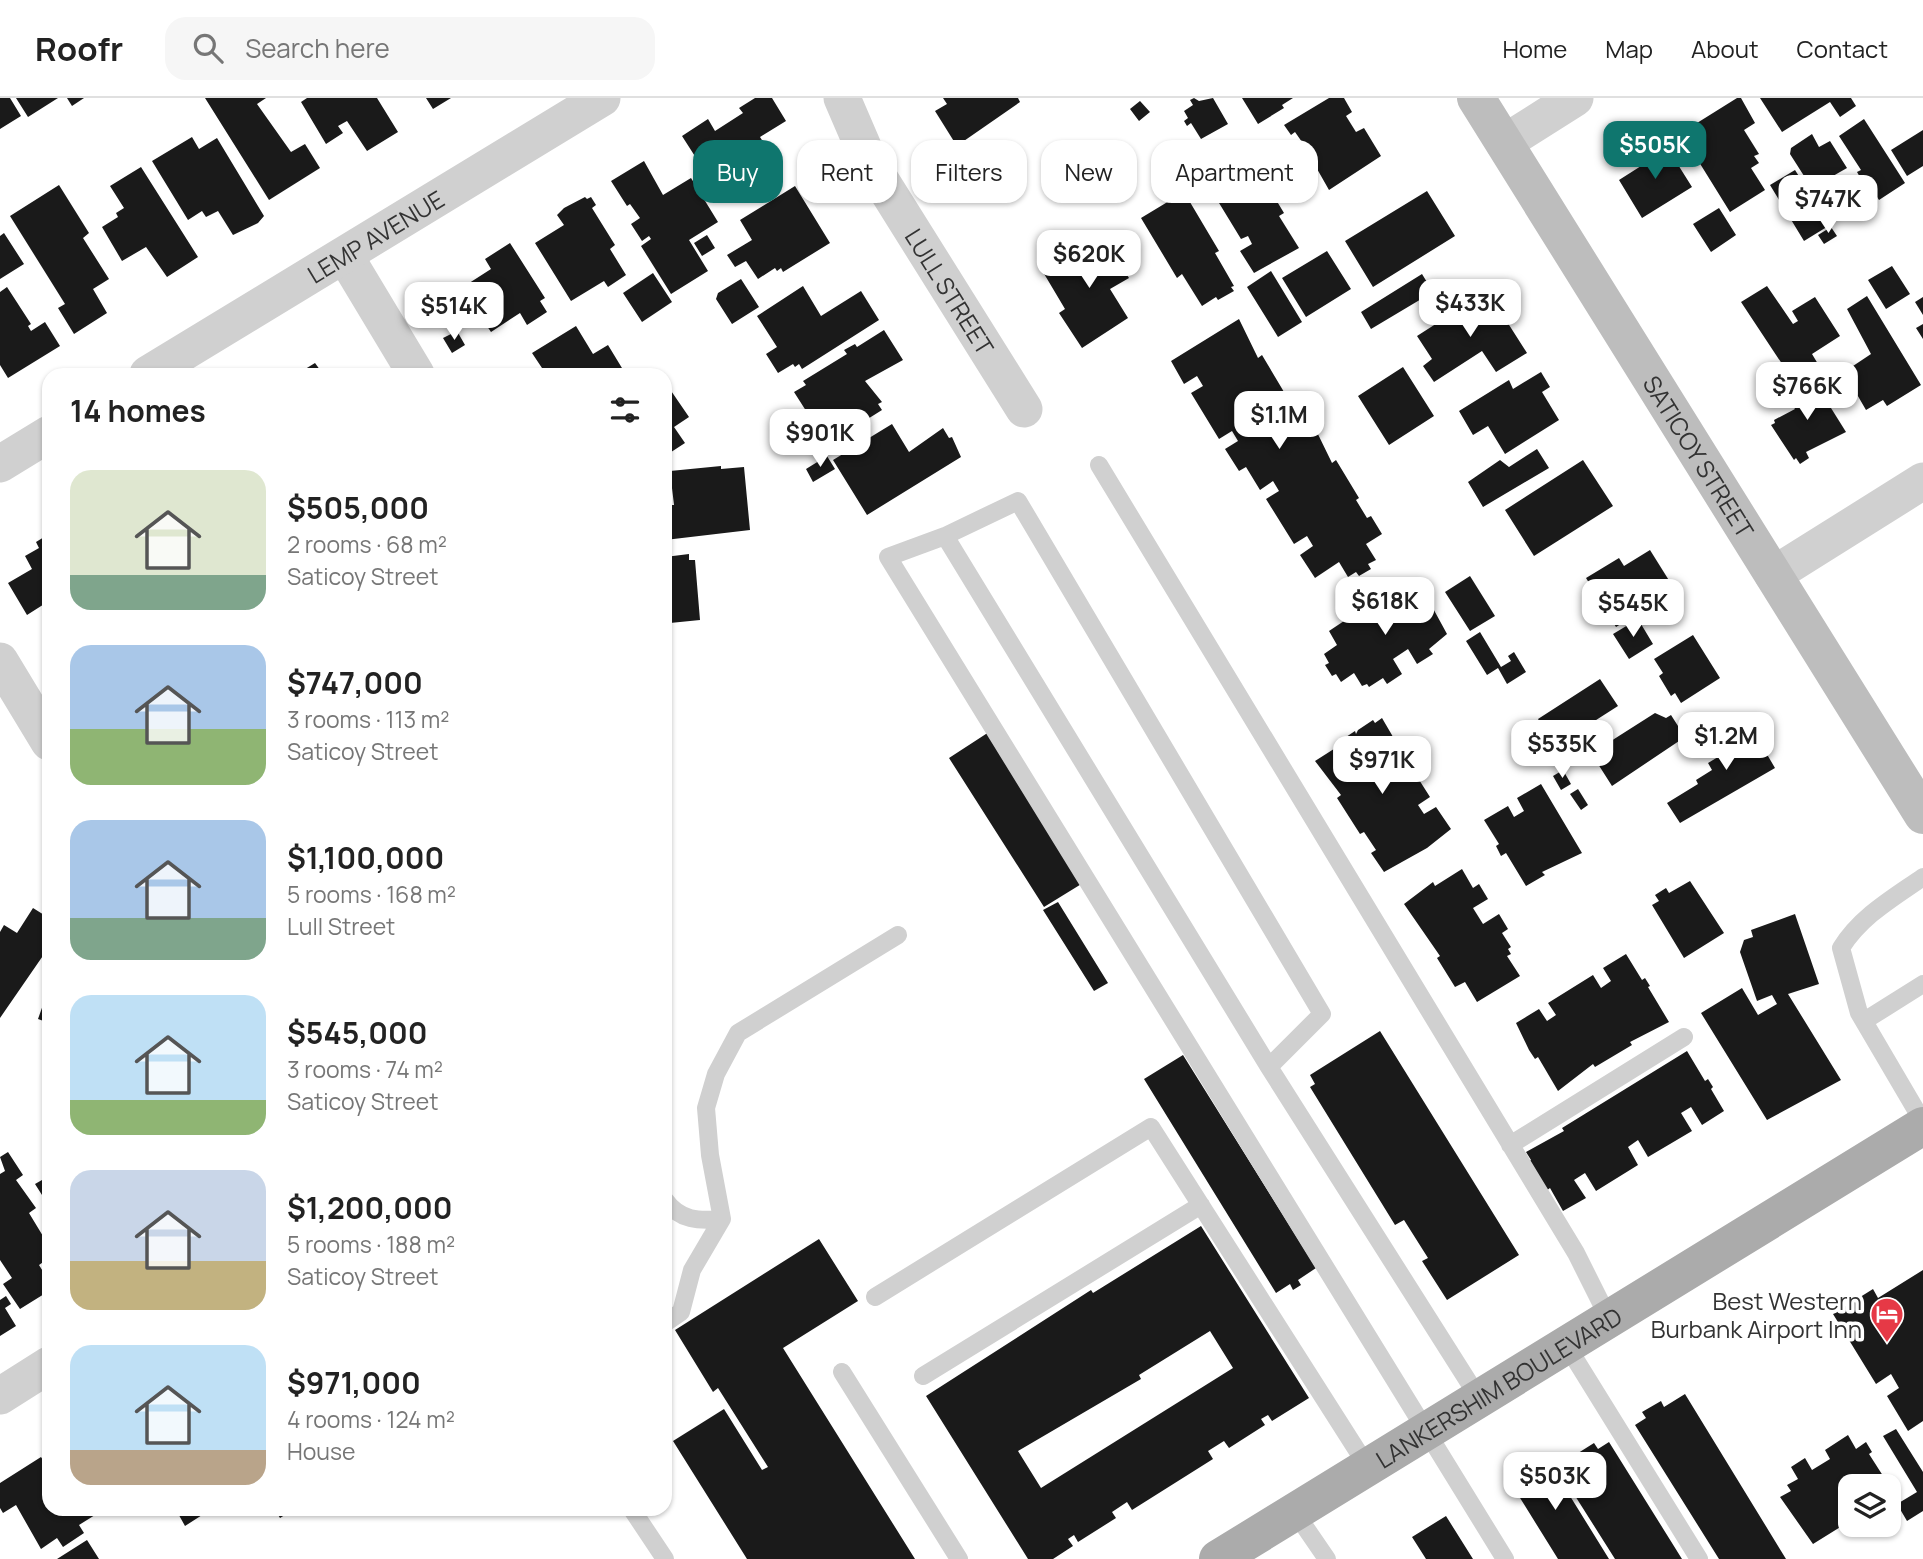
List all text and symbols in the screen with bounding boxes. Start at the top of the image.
search box [165,17,655,80]
text: Roofr [35,26,123,71]
icon: search [189,29,227,67]
text: Search here [245,30,390,66]
text: Home [1502,32,1567,65]
text: Map [1605,32,1653,65]
text: About [1691,32,1759,65]
text: Contact [1797,32,1888,65]
pin: $505K [1606,122,1704,181]
text: $505K [1619,128,1691,160]
chip: Buy [693,140,783,203]
chip: Rent [797,140,897,203]
chip: Filters [911,140,1027,203]
chip: New [1041,140,1137,203]
chip: Apartment [1151,140,1318,203]
pin: $747K [1779,176,1877,235]
street label: LEMP AVENUE [301,182,450,290]
text: $747K [1795,182,1861,214]
street label: LULL STREET [898,222,1003,361]
pin: $620K [1040,230,1138,290]
text: $620K [1053,237,1125,269]
pin: $433K [1421,280,1519,339]
pin: $514K [405,282,503,342]
text: $433K [1435,286,1505,318]
text: $514K [421,289,487,321]
pin: $766K [1758,362,1856,422]
street label: SATICOY STREET [1636,369,1763,544]
text: $766K [1772,369,1842,401]
text: 14 homes [70,390,206,431]
icon: filters [606,391,644,429]
pin: $1.1M [1230,392,1328,451]
text: $1.1M [1250,398,1308,430]
pin: $901K [771,410,869,469]
text: $901K [786,416,854,448]
text: $505,000 [287,487,429,528]
icon: home [126,498,210,582]
text: 2 rooms · 68 m² [287,528,447,560]
text: Saticoy Street [287,560,438,592]
pin: $618K [1336,578,1434,637]
pin: $545K [1584,580,1682,639]
text: $618K [1351,584,1419,616]
text: $545K [1598,586,1668,618]
text: $747,000 [287,662,423,703]
icon: home [126,673,210,757]
text: 3 rooms · 113 m² [287,703,450,735]
pin: $1.2M [1677,712,1775,772]
text: $1.2M [1694,719,1758,751]
pin: $535K [1513,720,1611,780]
text: $535K [1527,727,1597,759]
text: Saticoy Street [287,735,438,767]
pin: $971K [1333,736,1431,796]
text: $971K [1349,743,1415,775]
text: $1,100,000 [287,837,444,878]
icon: home [126,848,210,932]
text: 5 rooms · 168 m² [287,878,456,910]
text: Lull Street [287,910,395,942]
text: $545,000 [287,1012,428,1053]
icon: home [126,1023,210,1107]
text: 3 rooms · 74 m² [287,1053,443,1085]
text: Saticoy Street [287,1085,438,1117]
text: $1,200,000 [287,1187,453,1228]
icon: home [126,1198,210,1282]
text: 5 rooms · 188 m² [287,1228,455,1260]
text: Saticoy Street [287,1260,438,1292]
place label: Best Western Burbank Airport Inn [1651,1284,1862,1345]
hotel icon: Best Western Burbank Airport Inn [1868,1295,1906,1344]
street label: LANKERSHIM BOULEVARD [1369,1299,1628,1475]
text: $971,000 [287,1362,421,1403]
icon: home [126,1373,210,1457]
text: 4 rooms · 124 m² [287,1403,455,1435]
text: House [287,1435,356,1467]
pin: $503K [1506,1452,1604,1512]
text: $503K [1519,1459,1591,1491]
map controls [1838,1474,1901,1537]
button: layers [1838,1474,1901,1537]

